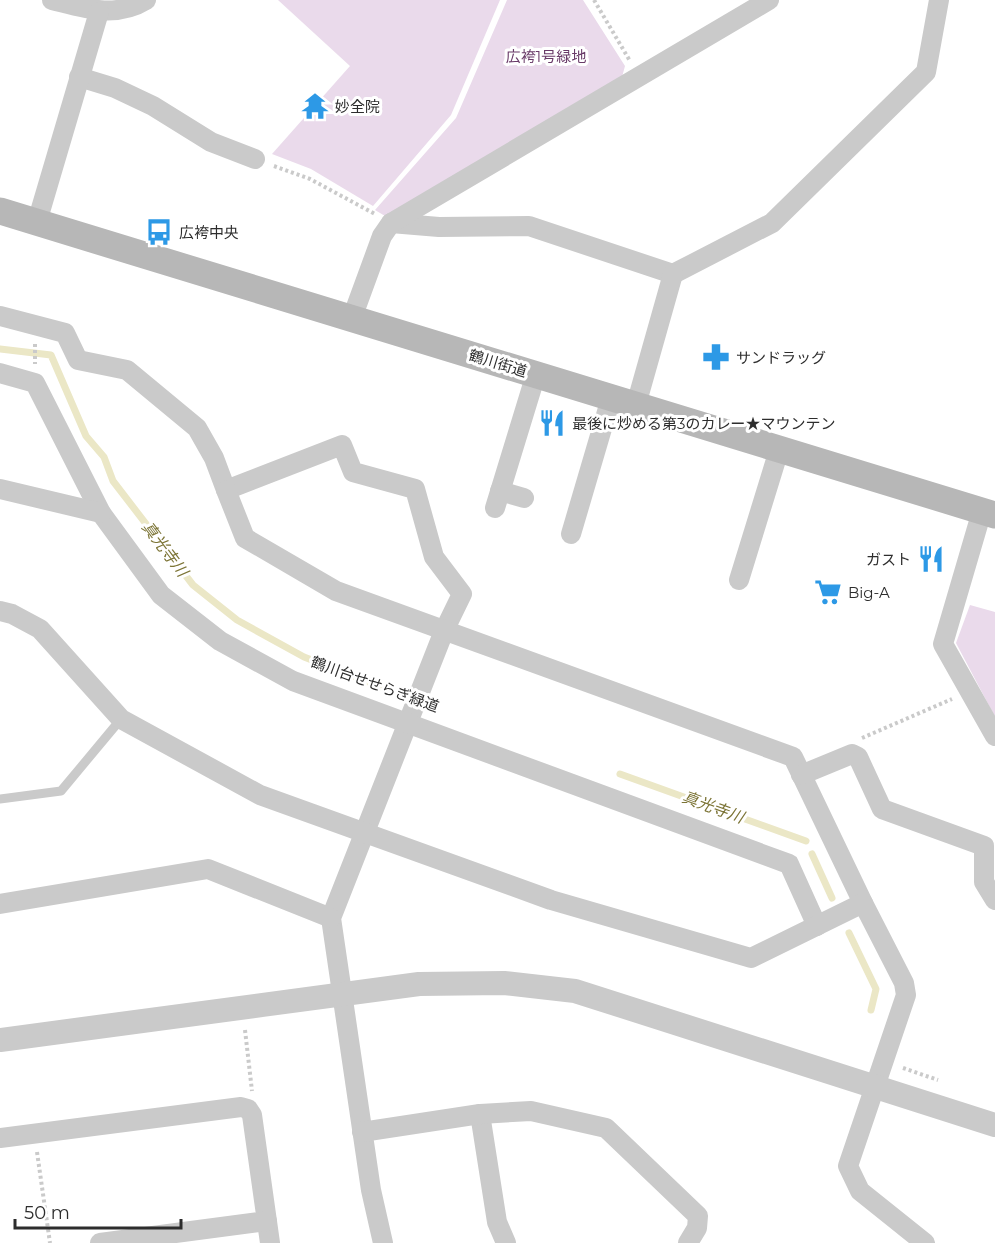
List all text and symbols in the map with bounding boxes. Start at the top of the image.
park label: 広袴1号緑地 [506,47,586,66]
temple icon: 妙全院 [300,91,330,121]
place label: 妙全院 [335,97,380,116]
bus stop icon: 広袴中央 [144,217,174,247]
place label: 広袴中央 [179,223,239,242]
pharmacy icon: サンドラッグ [701,342,731,372]
street label: 鶴川街道 [467,345,529,381]
place label: サンドラッグ [736,348,826,367]
restaurant icon: 最後に炒める第3のカレー★マウンテン [537,408,567,438]
place label: 最後に炒める第3のカレー★マウンテン [572,414,835,433]
water label: 真光寺川 [138,518,193,582]
restaurant icon: ガスト [916,544,946,574]
place label: ガスト [866,550,911,569]
supermarket icon: Big-A [813,577,843,607]
place label: Big-A [848,583,890,602]
street label: 鶴川台せせらぎ緑道 [308,652,442,716]
water label: 真光寺川 [680,787,748,828]
scale bar [15,1192,182,1230]
text: 50 m [24,1202,70,1224]

